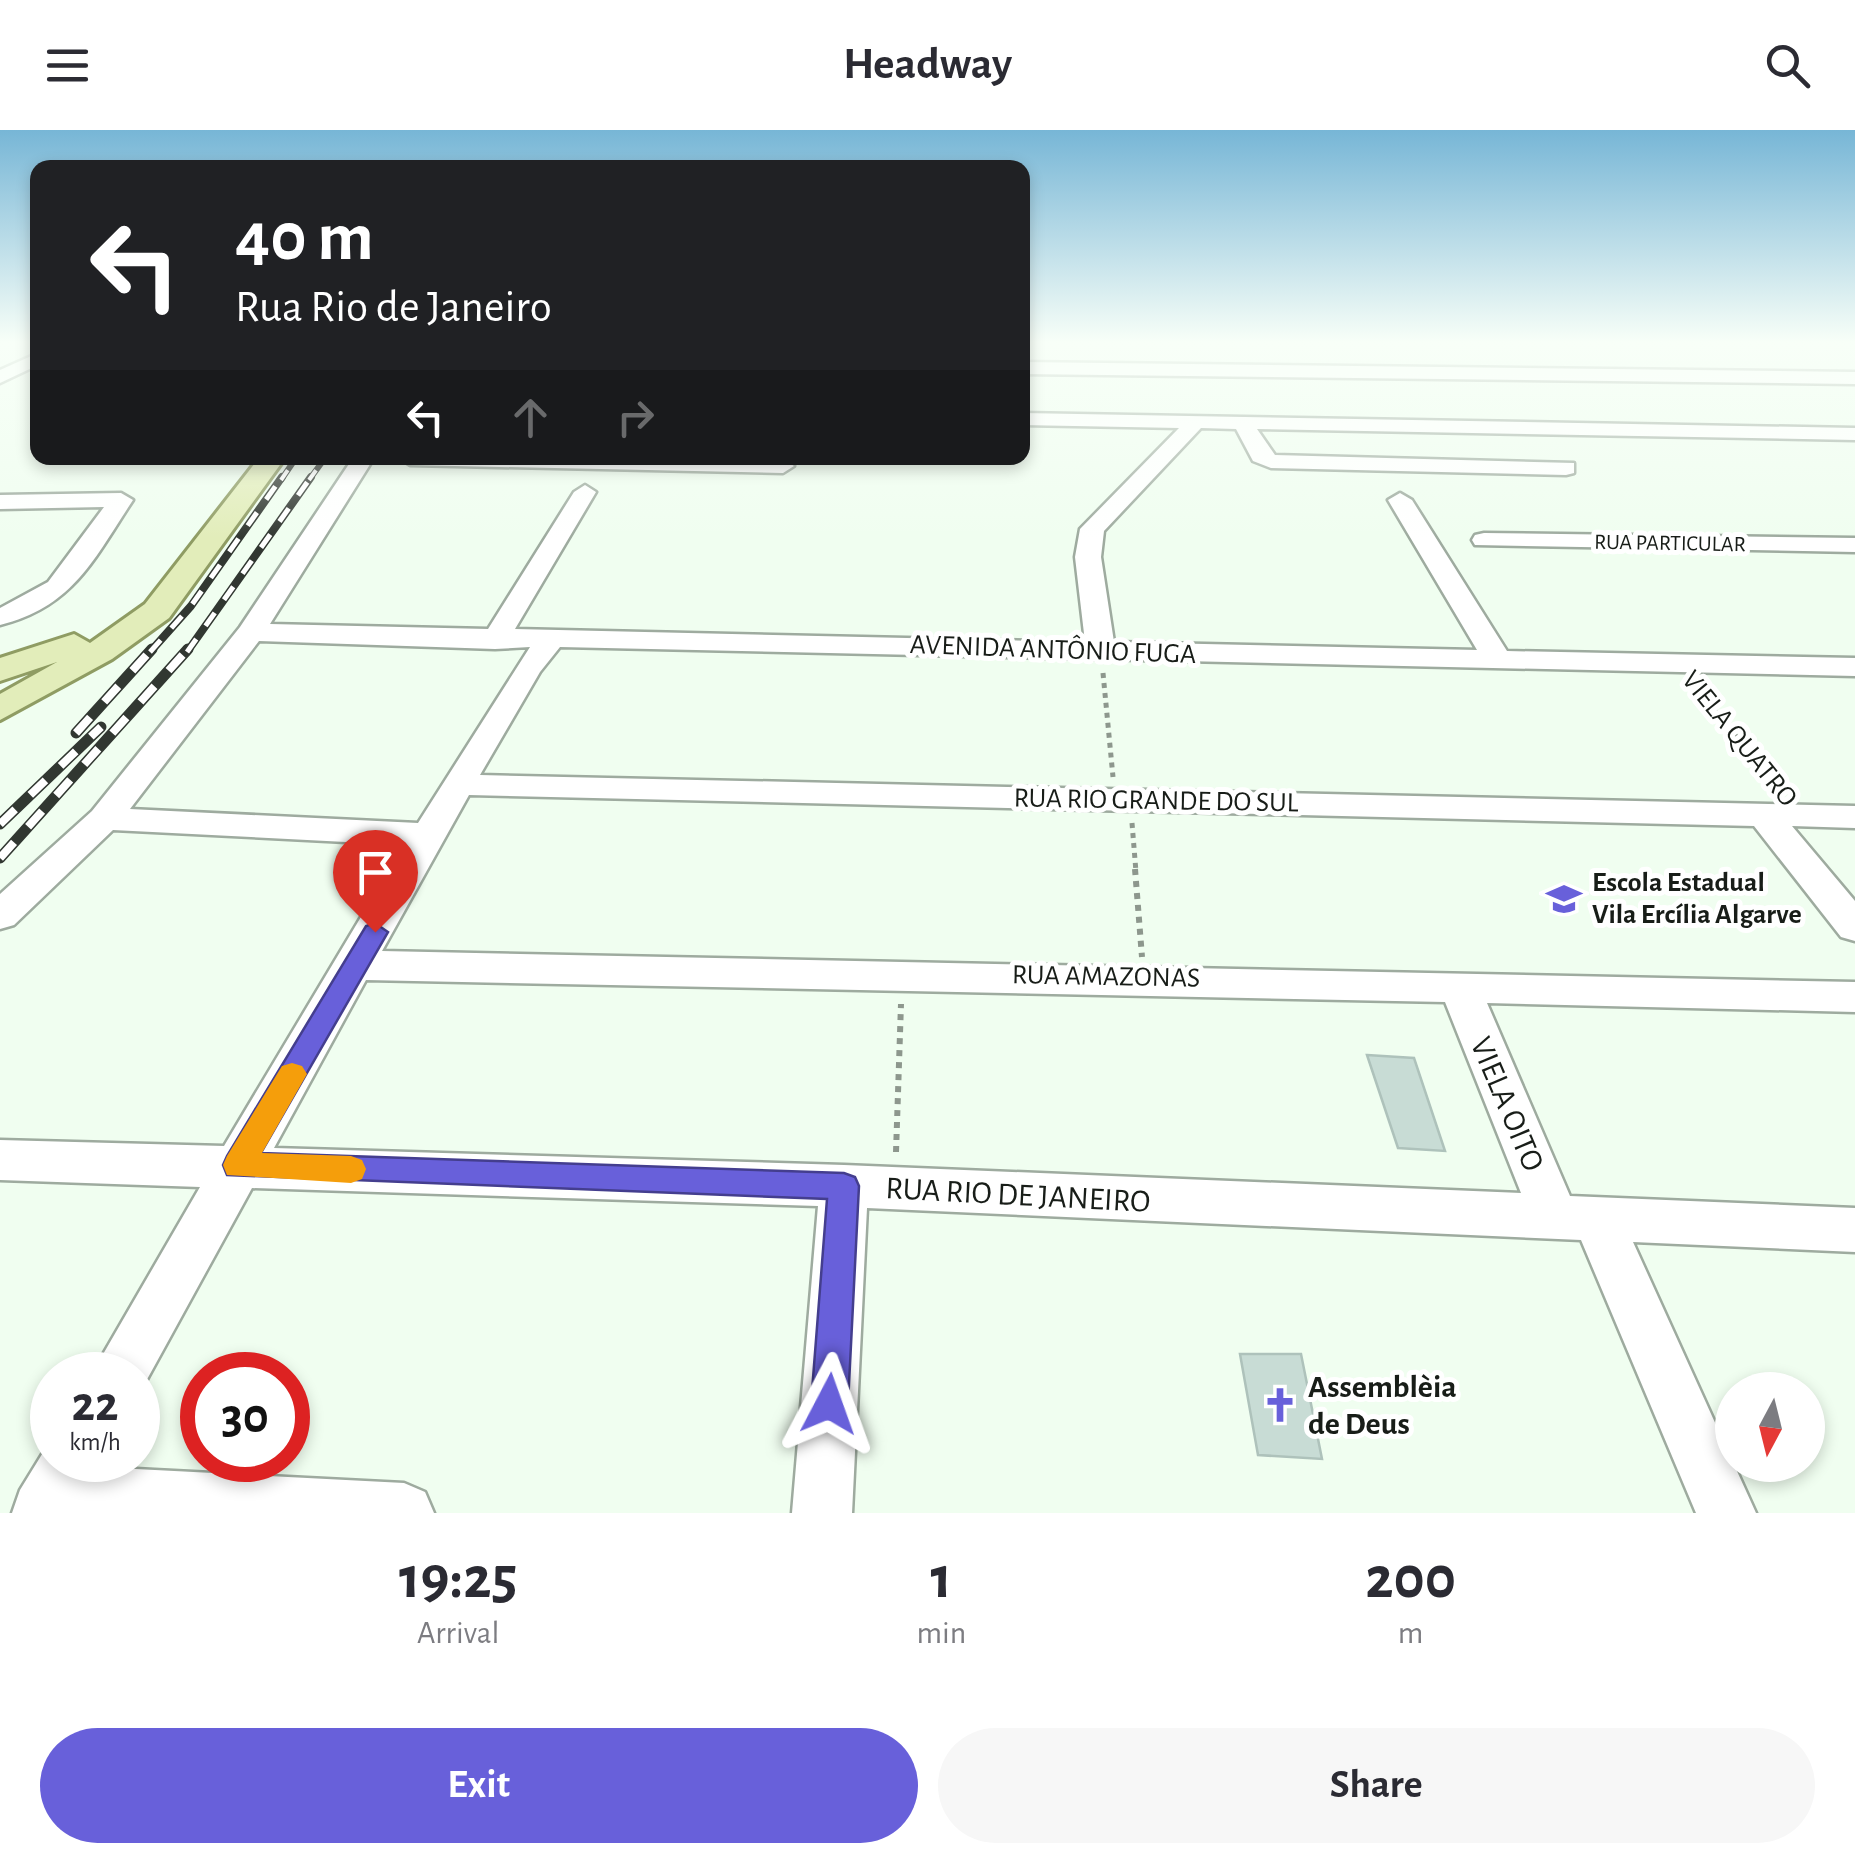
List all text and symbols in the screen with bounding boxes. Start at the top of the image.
icon: menu [40,38,95,93]
icon: search [1760,38,1815,93]
text: Headway [843,42,1012,87]
icon: left [70,200,200,330]
text: 40 m [235,203,374,273]
text: Rua Rio de Janeiro [235,285,552,330]
icon: left [398,390,453,445]
icon: ahead [503,390,558,445]
icon: right [608,390,663,445]
street label: RUA PARTICULAR [1594,531,1746,555]
street label: AVENIDA ANTÔNIO FUGA [909,629,1197,669]
street label: VIELA QUATRO [1676,666,1802,812]
street label: RUA RIO GRANDE DO SUL [1014,785,1299,817]
pin [333,830,418,933]
icon: arrive [348,845,403,900]
place label: Escola Estadual Vila Ercília Algarve [1592,869,1802,929]
school or university icon: Escola Estadual Vila Ercília Algarve [1545,880,1583,918]
street label: RUA AMAZONAS [1012,961,1200,993]
street label: VIELA OITO [1464,1032,1550,1176]
street label: RUA RIO DE JANEIRO [885,1172,1151,1218]
speed limit sign: 30 [180,1352,310,1482]
position arrow [777,1352,881,1456]
place label: Assemblèia de Deus [1308,1371,1457,1440]
north arrow [1715,1372,1825,1482]
map controls [1715,1372,1825,1482]
text: 22 [71,1380,119,1430]
church icon: Assemblèia de Deus [1261,1386,1299,1424]
text: km/h [69,1430,121,1455]
text: 19:25 [399,1549,517,1609]
text: 1 [931,1549,952,1609]
text: 200 [1365,1549,1456,1609]
text: Arrival [417,1617,499,1649]
text: min [916,1617,966,1649]
text: m [1398,1617,1423,1649]
button: Exit [40,1728,918,1843]
button: Share [938,1728,1815,1843]

